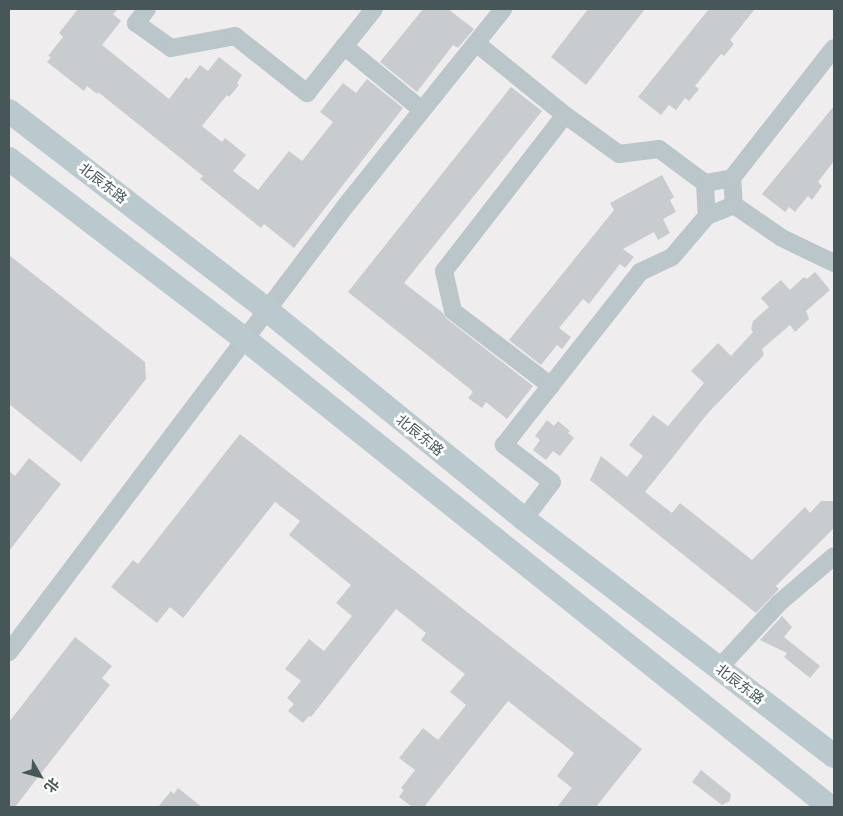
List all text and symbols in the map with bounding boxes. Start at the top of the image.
street label: 北辰东路 [76,159,130,207]
street label: 北辰东路 [393,411,447,459]
street label: 北辰东路 [713,660,767,708]
north arrow [15,751,65,801]
text: 北 [40,774,64,797]

